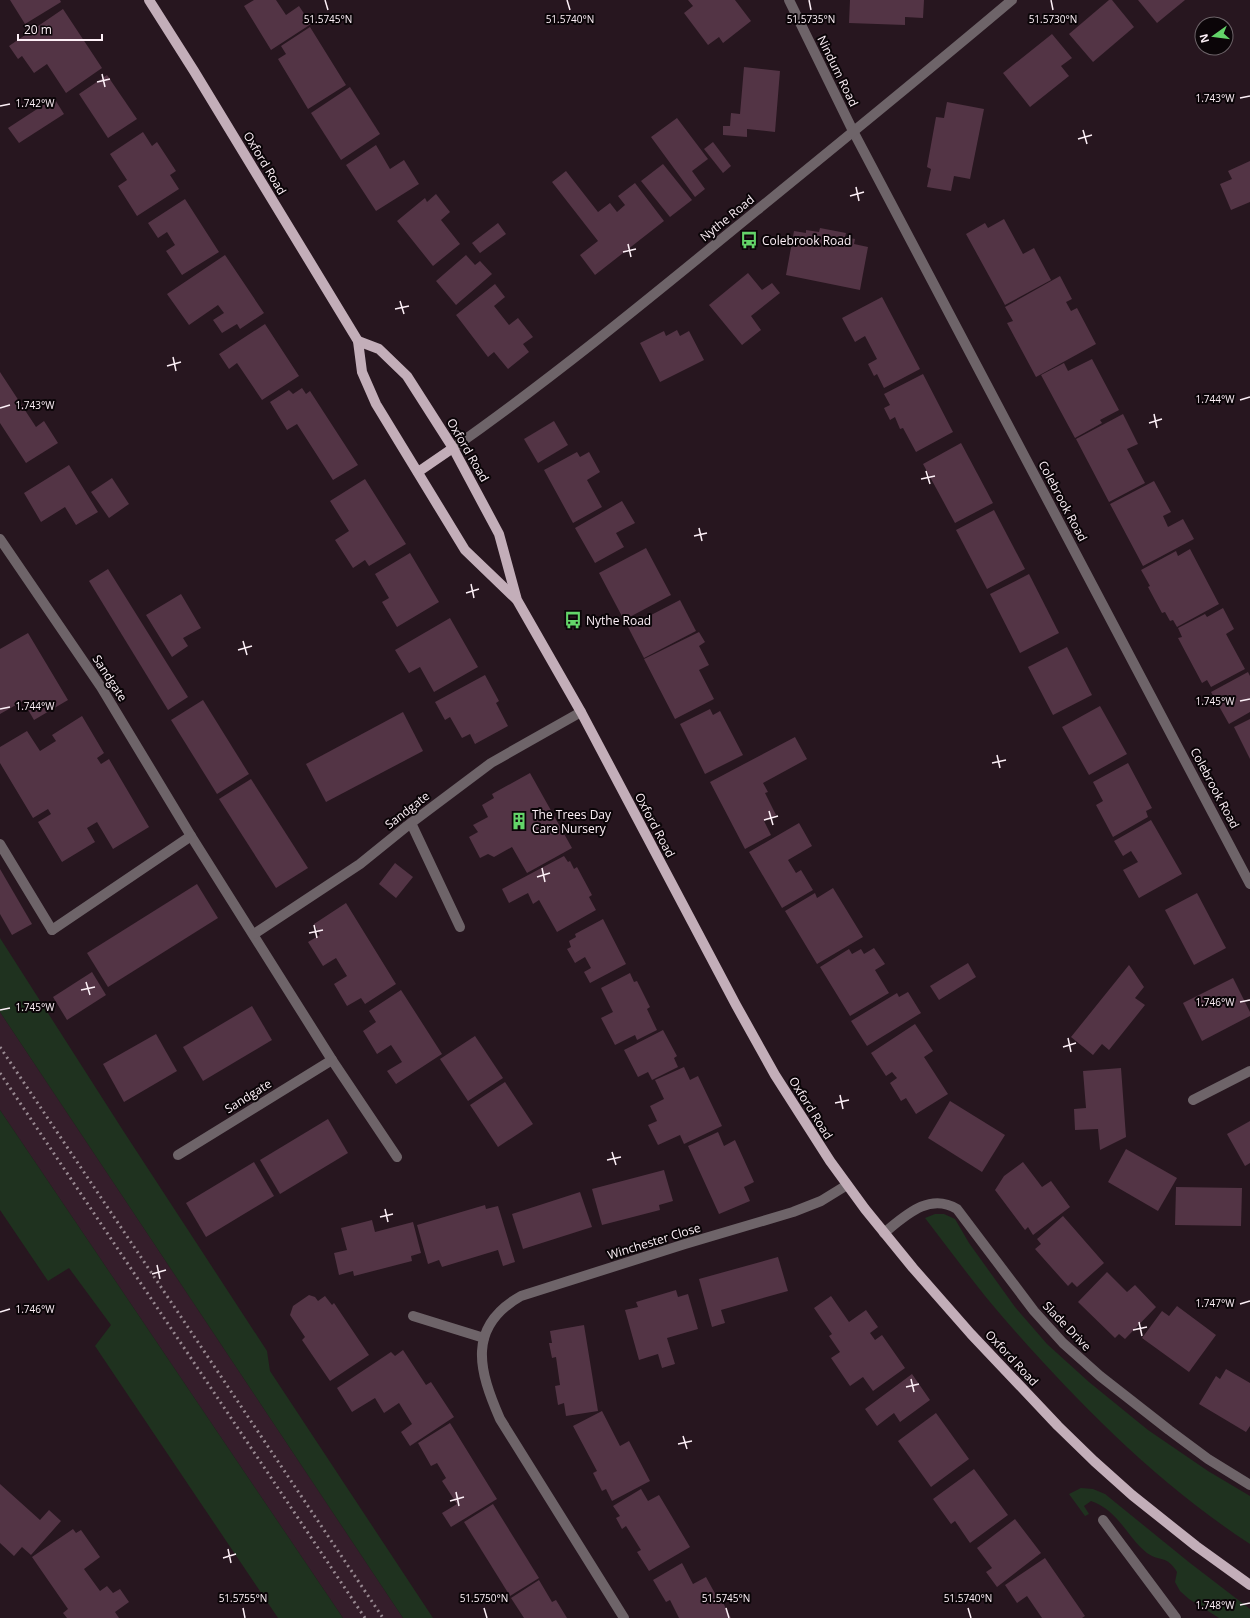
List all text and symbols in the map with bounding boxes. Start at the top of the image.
text: 51.5745°N [304,12,352,26]
text: 51.5740°N [546,12,594,26]
text: 51.5735°N [787,12,835,26]
text: 51.5730°N [1029,12,1077,26]
scale bar [18,16,102,42]
north arrow [1194,16,1234,56]
text: 20 m [24,21,52,38]
text: N [1195,32,1212,45]
street label: Nindum Road [813,33,863,109]
text: 1.743°W [1195,91,1235,105]
text: 1.742°W [15,96,55,110]
street label: Oxford Road [239,128,291,198]
street label: Nythe Road [696,191,758,245]
bus stop icon: Colebrook Road [739,230,759,250]
place label: Colebrook Road [762,232,851,249]
text: 1.744°W [1195,392,1235,406]
text: 1.743°W [15,398,55,412]
street label: Oxford Road [443,415,493,485]
street label: Colebrook Road [1035,458,1091,544]
bus stop icon: Nythe Road [563,610,583,630]
place label: Nythe Road [586,612,651,629]
street label: Sandgate [89,651,131,705]
text: 1.745°W [1195,694,1235,708]
text: 1.744°W [15,699,55,713]
street label: Colebrook Road [1187,745,1243,831]
street label: Sandgate [381,787,433,833]
street label: Oxford Road [631,790,679,860]
place label: The Trees Day Care Nursery [532,806,612,837]
building icon: The Trees Day Care Nursery [509,811,529,831]
text: 1.746°W [1195,995,1235,1009]
text: 1.745°W [15,1000,55,1014]
street label: Oxford Road [785,1073,837,1143]
street label: Sandgate [221,1075,275,1117]
street label: Winchester Close [605,1219,703,1263]
text: 1.747°W [1195,1296,1235,1310]
street label: Slade Drive [1039,1297,1095,1355]
text: 1.746°W [15,1302,55,1316]
street label: Oxford Road [982,1326,1042,1390]
text: 51.5755°N [219,1591,267,1605]
text: 51.5750°N [460,1591,508,1605]
text: 51.5745°N [702,1591,750,1605]
text: 51.5740°N [944,1591,992,1605]
text: 1.748°W [1195,1598,1235,1612]

